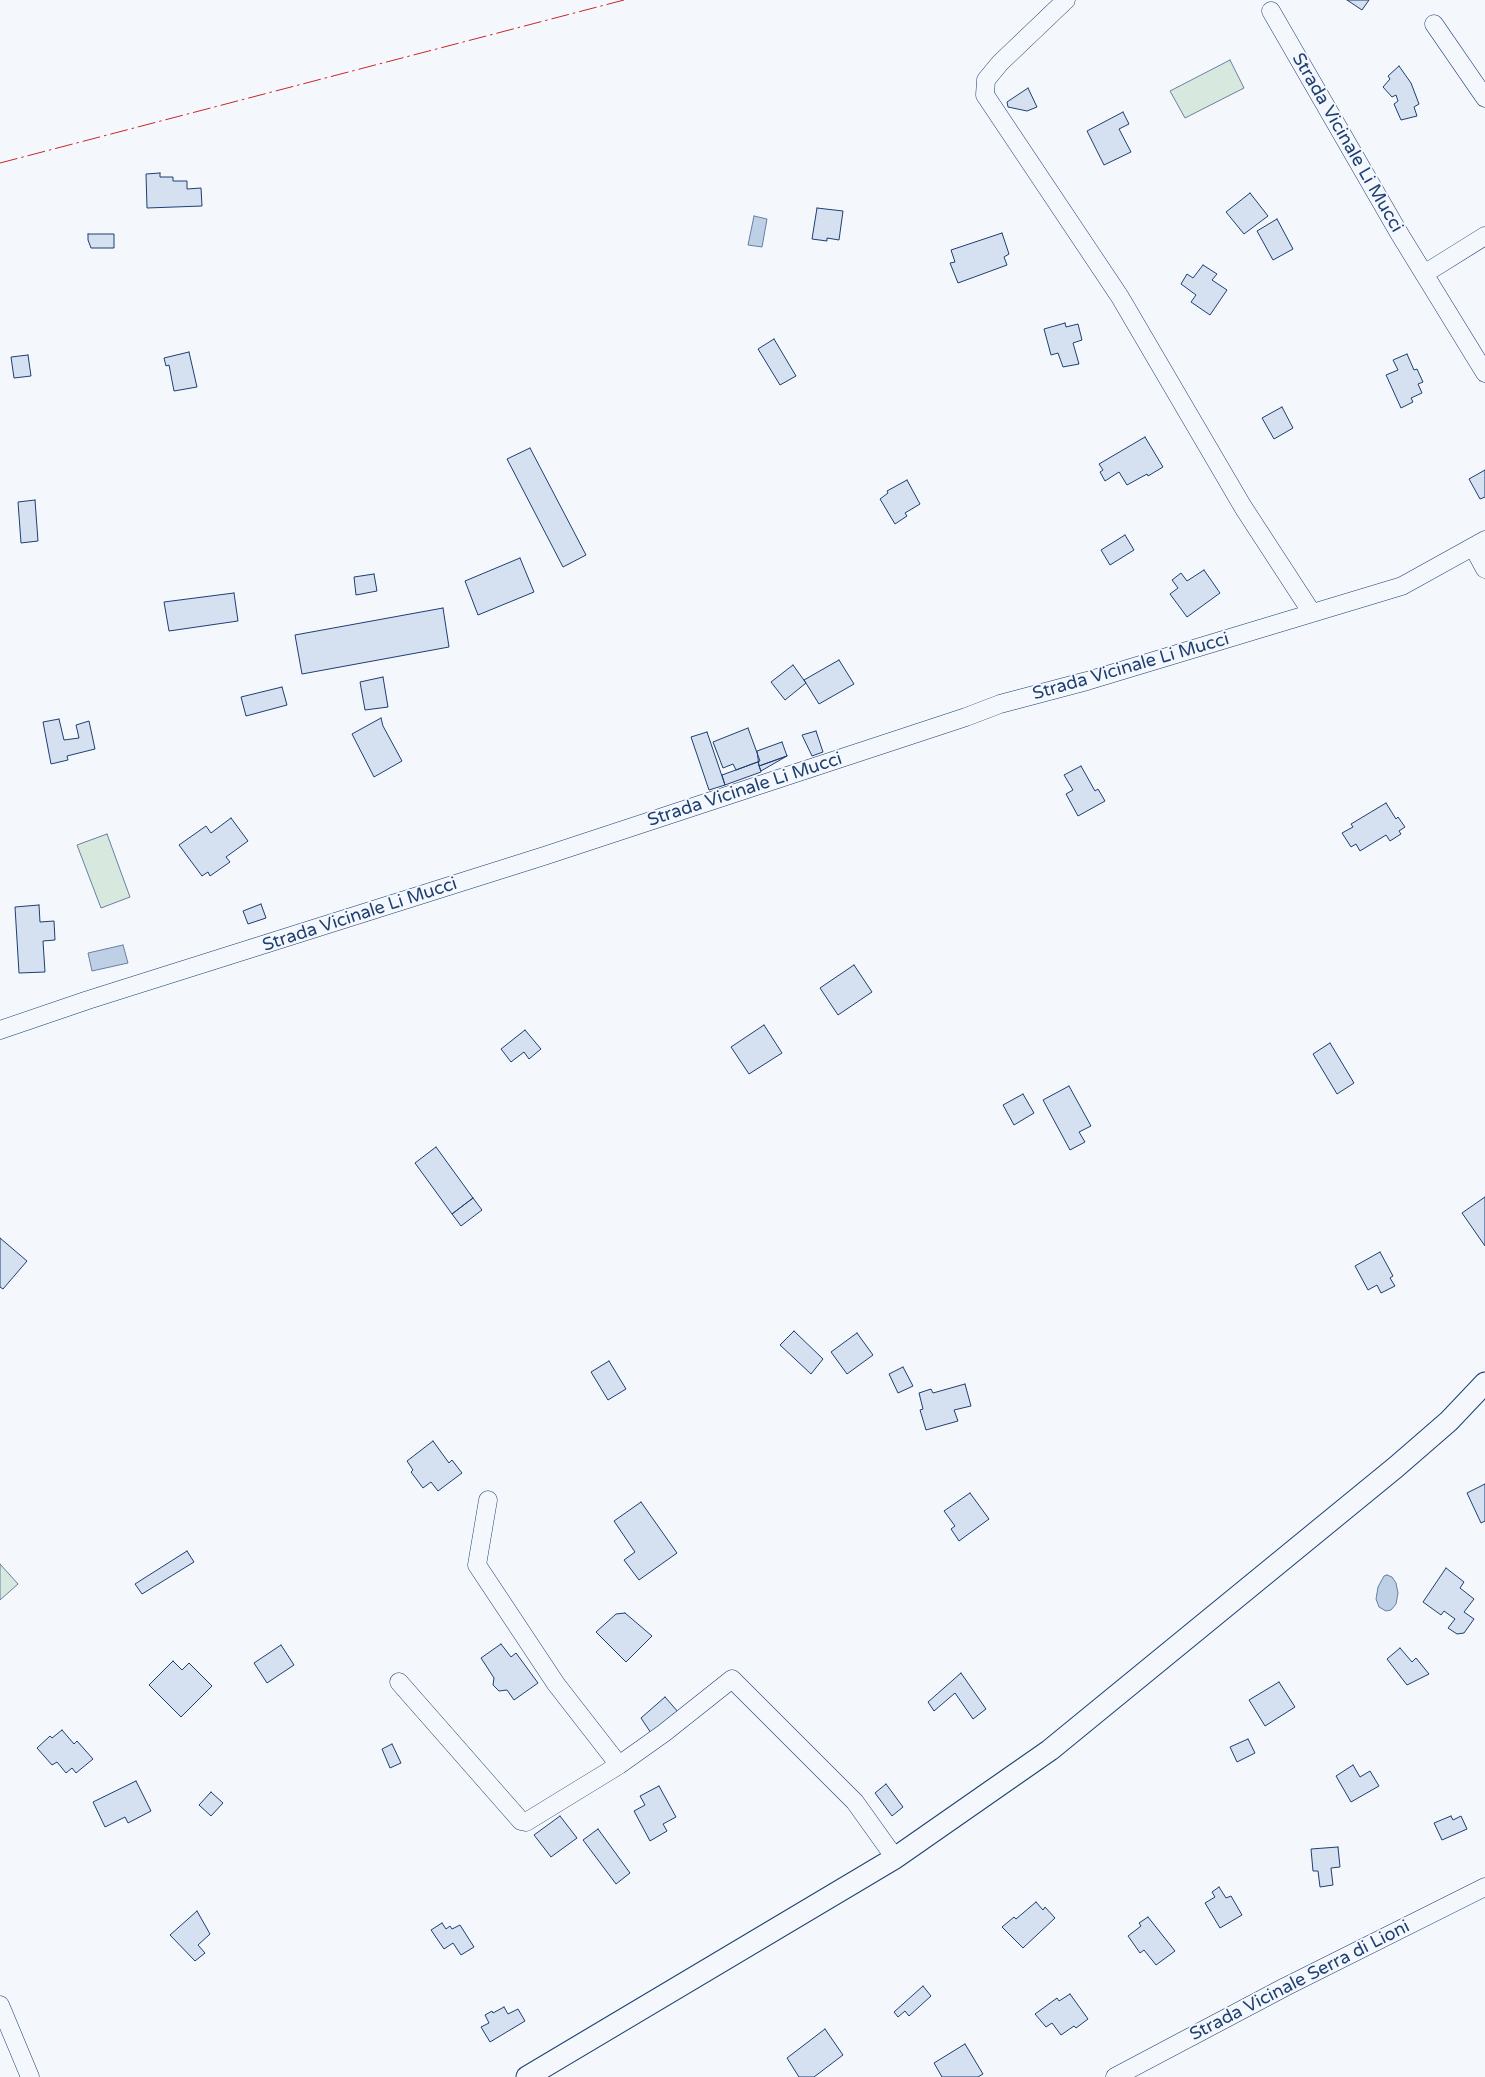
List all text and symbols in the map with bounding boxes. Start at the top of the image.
street label: Strada Vicinale Li Mucci [1287,50,1407,236]
street label: Strada Vicinale Li Mucci [1030,629,1232,705]
street label: Strada Vicinale Li Mucci [645,748,845,832]
street label: Strada Vicinale Li Mucci [260,873,460,957]
street label: Strada Vicinale Serra di Lioni [1187,1916,1413,2046]

